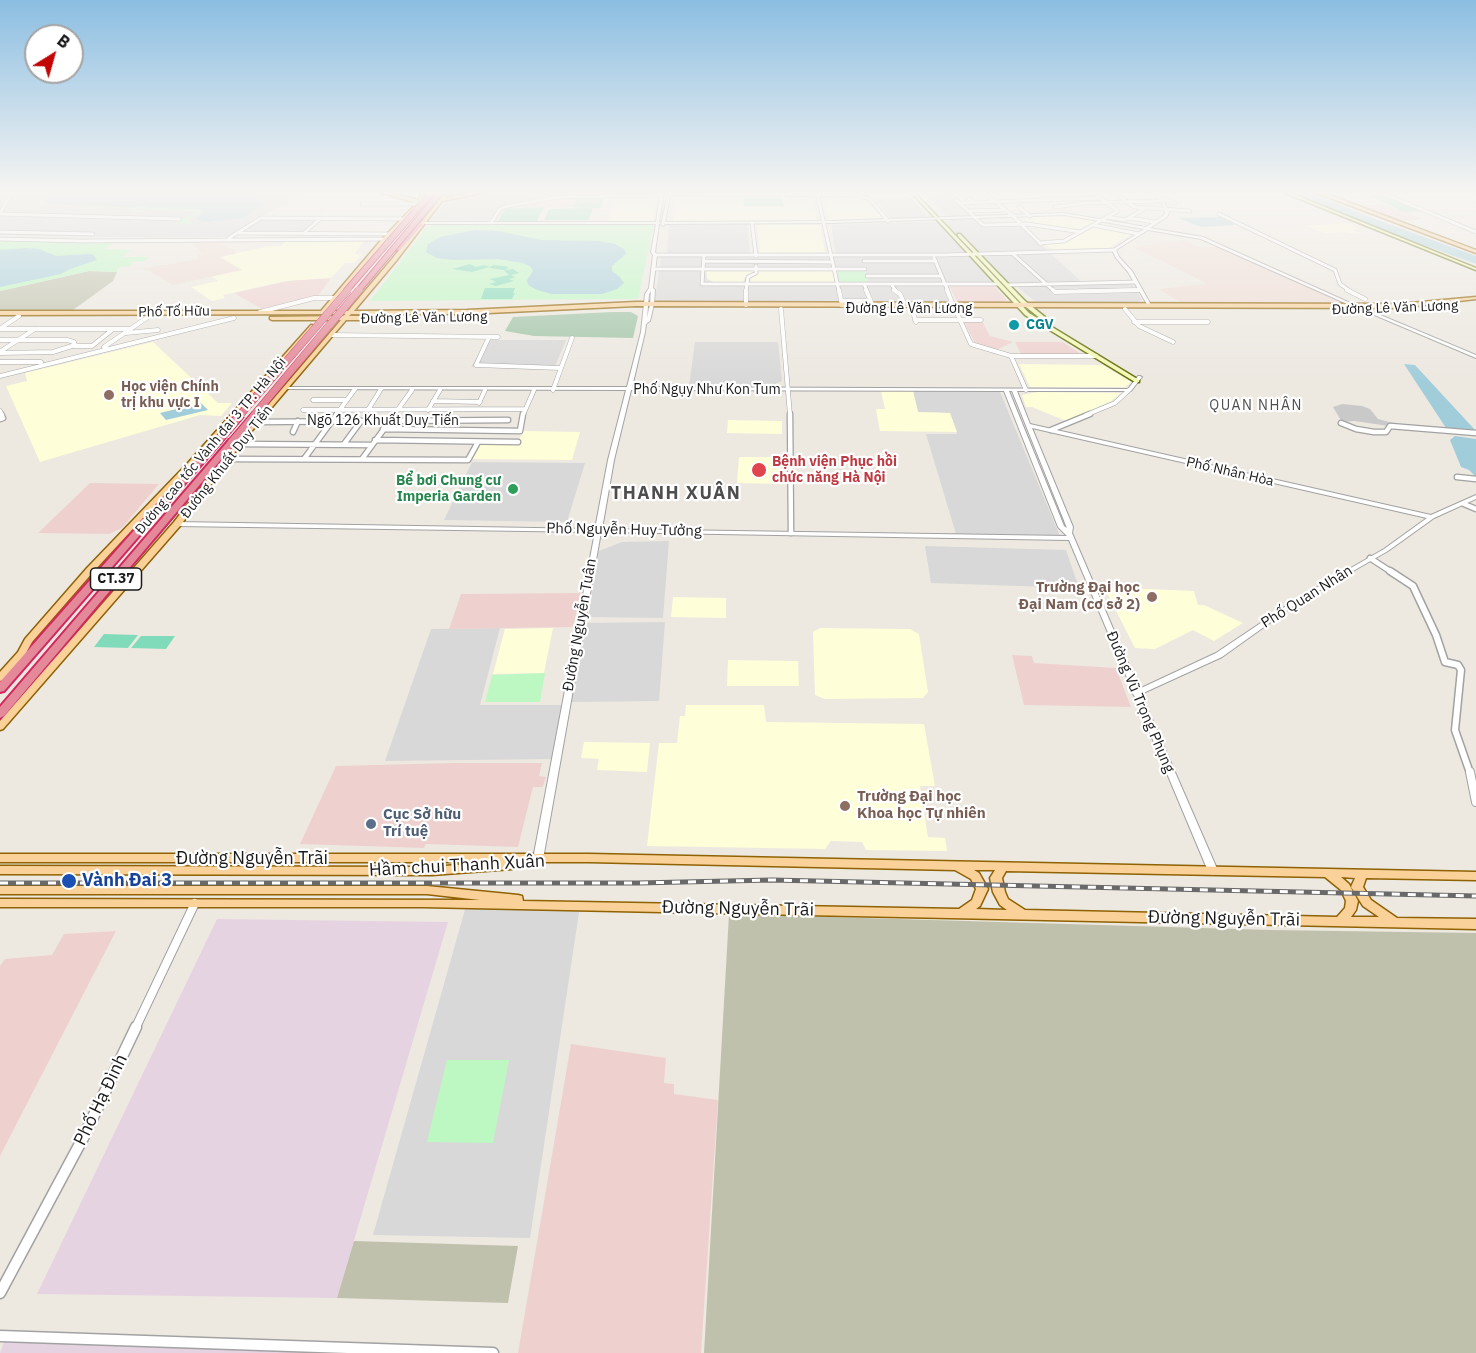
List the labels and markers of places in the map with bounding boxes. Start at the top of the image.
place label: CGV [1026,317,1054,333]
marker: CGV [1007,318,1021,332]
place label: Học viện Chính trị khu vực I [121,379,219,412]
marker: Học viện Chính trị khu vực I [102,388,116,402]
place label: Bệnh viện Phục hồi chức năng Hà Nội [772,454,897,486]
marker: Bệnh viện Phục hồi chức năng Hà Nội [750,461,768,479]
place label: Bể bơi Chung cư Imperia Garden [396,473,501,506]
marker: Bể bơi Chung cư Imperia Garden [506,482,520,496]
place label: Trường Đại học Đại Nam (cơ sở 2) [1018,579,1140,614]
marker: Trường Đại học Đại Nam (cơ sở 2) [1145,590,1159,604]
place label: Trường Đại học Khoa học Tự nhiên [857,788,986,823]
marker: Trường Đại học Khoa học Tự nhiên [838,799,852,813]
place label: Cục Sở hữu Trí tuệ [383,806,461,841]
marker: Cục Sở hữu Trí tuệ [364,817,378,831]
place label: Vành Đai 3 [82,870,172,892]
marker: Vành Đai 3 [60,872,78,890]

